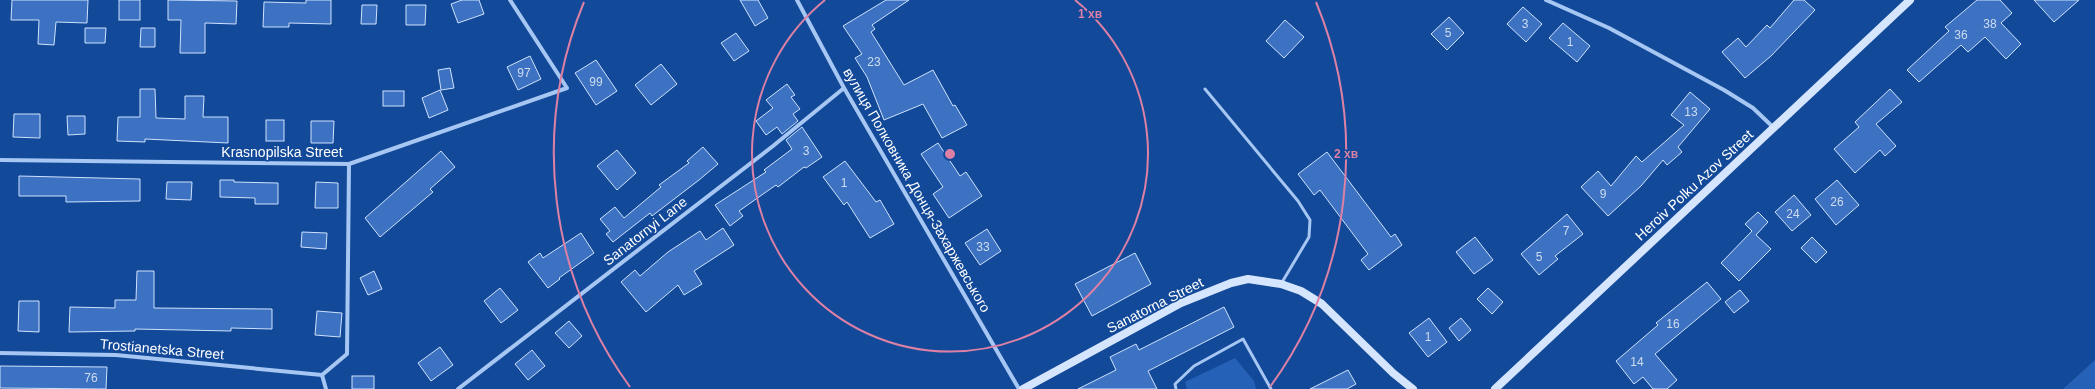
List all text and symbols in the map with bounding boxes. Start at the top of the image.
text: 1 хв [1078,7,1102,21]
house number: 3 [1522,17,1529,31]
house number: 38 [1983,17,1997,31]
house number: 5 [1445,26,1452,40]
house number: 36 [1954,28,1968,42]
house number: 1 [1567,35,1574,49]
house number: 23 [867,55,881,69]
street label: вулиця Полковника Донця-Захаржевського [840,65,994,315]
house number: 97 [517,66,531,80]
house number: 99 [589,75,603,89]
house number: 13 [1684,105,1698,119]
street label: Heroiv Polku Azov Street [1632,126,1756,244]
street label: Krasnopilska Street [221,144,343,160]
house number: 3 [803,144,810,158]
centre of rings [943,147,957,161]
text: 2 хв [1334,147,1358,161]
house number: 1 [841,176,848,190]
house number: 9 [1600,187,1607,201]
street label: Sanatornyi Lane [600,193,690,269]
house number: 26 [1830,195,1844,209]
house number: 24 [1786,207,1800,221]
house number: 7 [1563,224,1570,238]
house number: 33 [976,240,990,254]
house number: 5 [1536,250,1543,264]
street label: Sanatorna Street [1104,274,1206,336]
house number: 16 [1666,317,1680,331]
house number: 1 [1425,330,1432,344]
street label: Trostianetska Street [99,336,225,362]
house number: 14 [1630,355,1644,369]
house number: 76 [84,371,98,385]

